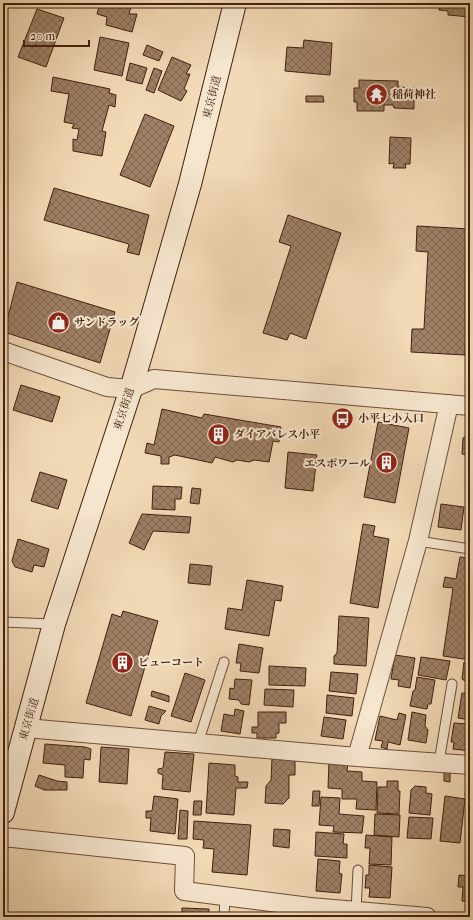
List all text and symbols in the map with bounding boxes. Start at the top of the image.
scale bar [24,22,89,48]
text: 20 m [30,29,55,43]
street label: 東京街道 [200,74,224,120]
temple icon: 稲荷神社 [363,81,389,107]
place label: 稲荷神社 [392,88,436,101]
shop icon: サンドラッグ [46,309,72,335]
place label: サンドラッグ [74,316,139,329]
street label: 東京街道 [111,386,137,432]
bus stop icon: 小平七小入口 [329,405,355,431]
place label: 小平七小入口 [358,412,424,425]
building icon: ダイアパレス小平 [205,421,231,447]
place label: ダイアパレス小平 [234,428,320,441]
building icon: エスポワール [373,450,399,476]
place label: エスポワール [304,457,370,470]
building icon: ビューコート [109,649,135,675]
place label: ビューコート [138,656,204,669]
street label: 東京街道 [17,696,41,742]

